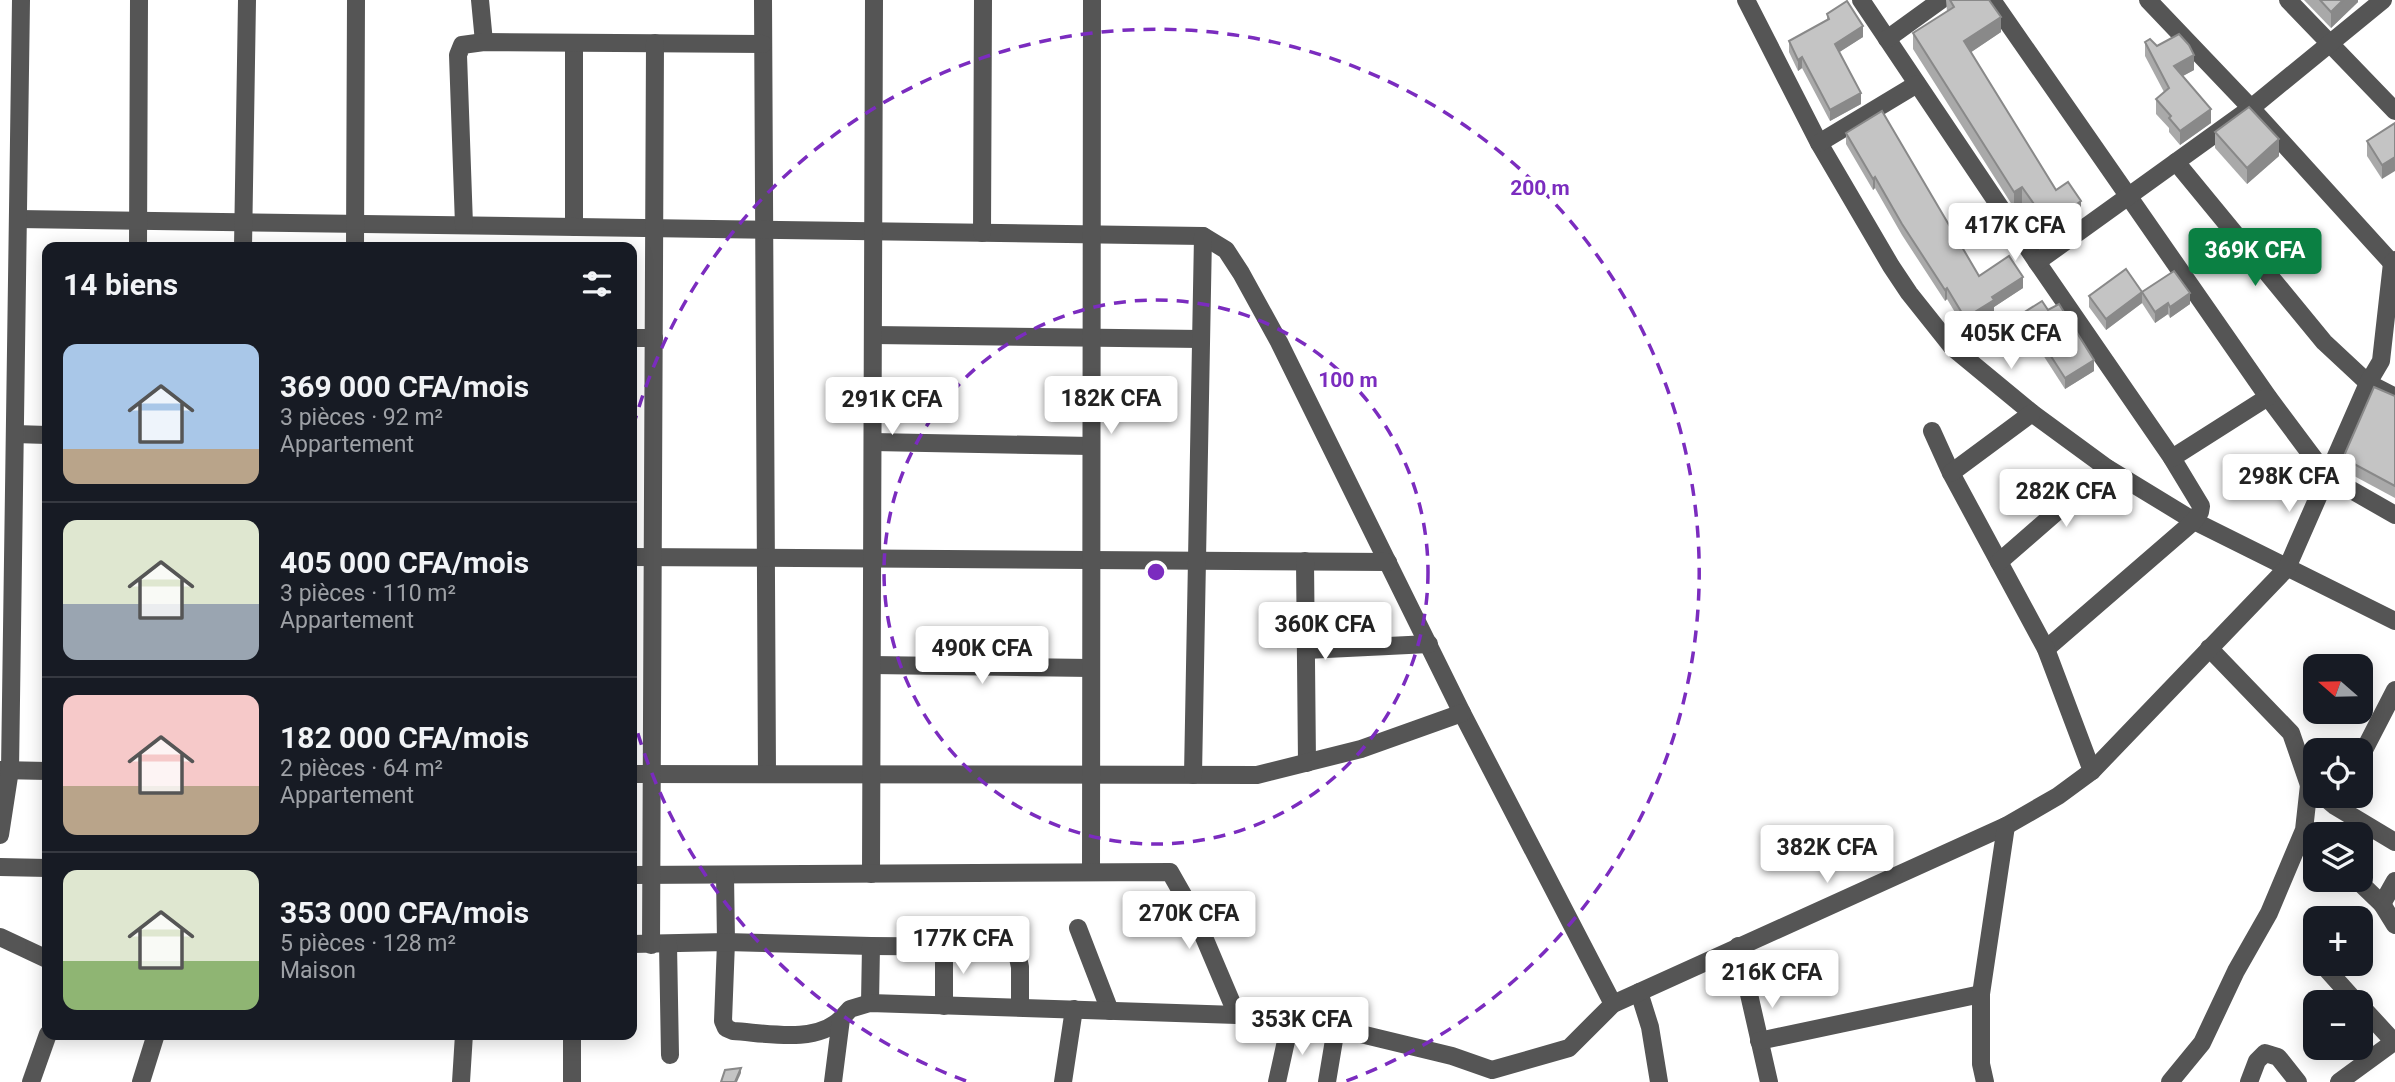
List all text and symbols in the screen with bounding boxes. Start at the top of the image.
text: 200 m [1510,176,1570,200]
pin: 417K CFA [1943,204,2087,263]
text: 417K CFA [1965,212,2065,239]
pin: 369K CFA [2183,229,2327,288]
text: 369K CFA [2205,237,2305,264]
icon: filters [578,265,616,303]
text: 14 biens [63,267,178,302]
pin: 405K CFA [1939,312,2083,371]
text: 405K CFA [1961,320,2061,347]
text: 100 m [1318,368,1378,392]
text: 369 000 CFA/mois [280,369,529,404]
icon: home [119,372,203,456]
pin: 182K CFA [1039,376,1183,436]
pin: 291K CFA [820,378,964,437]
text: 182K CFA [1061,385,1161,412]
text: 291K CFA [842,386,942,413]
text: 3 pièces · 92 m² [280,404,443,431]
text: Appartement [280,431,414,458]
pin: 298K CFA [2217,454,2361,514]
text: 298K CFA [2239,463,2339,490]
pin: 282K CFA [1994,470,2138,529]
text: 282K CFA [2016,478,2116,505]
text: 405 000 CFA/mois [280,545,529,580]
icon: home [119,548,203,632]
centre of rings [1144,560,1168,584]
text: 3 pièces · 110 m² [280,580,456,607]
pin: 360K CFA [1253,602,1397,662]
text: Appartement [280,607,414,634]
text: 360K CFA [1275,611,1375,638]
pin: 490K CFA [910,626,1054,686]
text: 490K CFA [932,635,1032,662]
north arrow [2303,654,2373,724]
map controls [2303,654,2373,1060]
text: 182 000 CFA/mois [280,720,529,755]
icon: home [119,723,203,807]
button: locate [2303,738,2373,808]
text: 2 pièces · 64 m² [280,755,443,782]
text: Appartement [280,782,414,809]
button: layers [2303,822,2373,892]
pin: 382K CFA [1755,826,1899,885]
text: 382K CFA [1777,834,1877,861]
pin: 270K CFA [1117,892,1261,951]
text: 353 000 CFA/mois [280,895,529,930]
icon: home [119,898,203,982]
text: 270K CFA [1139,900,1239,927]
button: + [2303,906,2373,976]
pin: 177K CFA [891,916,1035,976]
text: 177K CFA [913,925,1013,952]
text: 5 pièces · 128 m² [280,930,456,957]
pin: 216K CFA [1700,950,1844,1010]
text: Maison [280,957,356,984]
text: 216K CFA [1722,959,1822,986]
button: − [2303,990,2373,1060]
pin: 353K CFA [1230,998,1374,1057]
text: 353K CFA [1252,1006,1352,1033]

